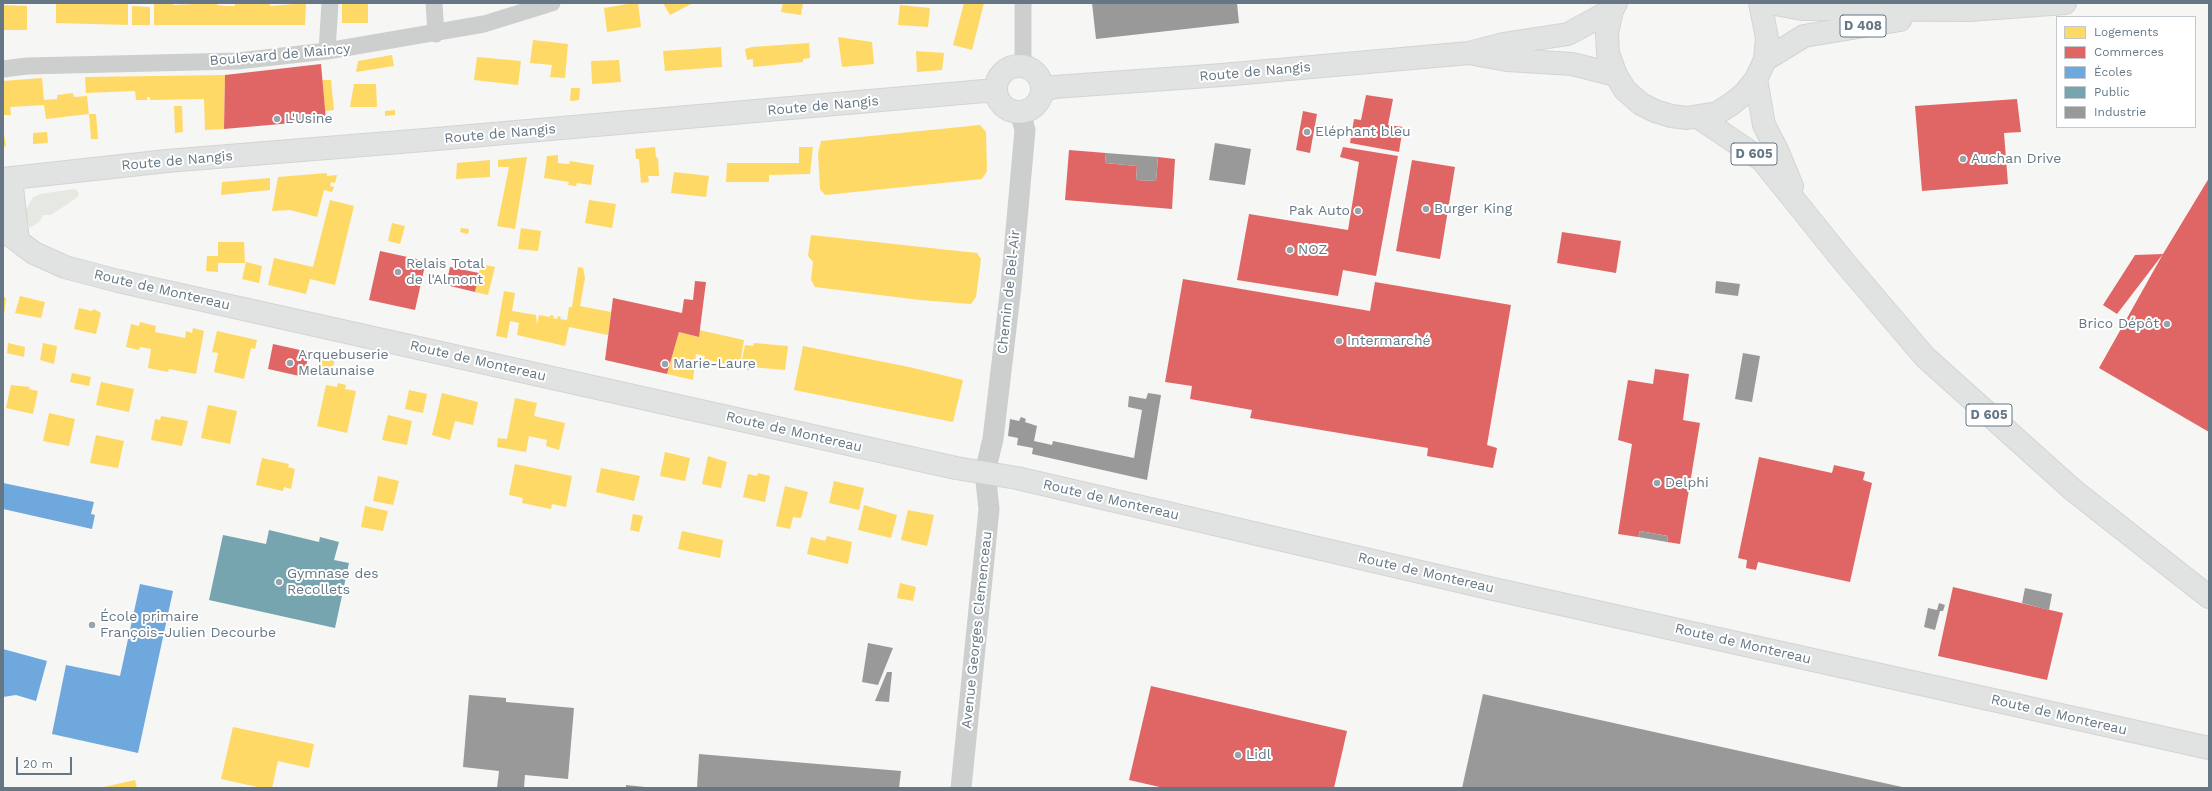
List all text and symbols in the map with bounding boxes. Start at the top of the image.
road number: D 408 [1840,15,1886,37]
legend [2056,16,2196,128]
text: Logements [2094,25,2159,39]
street label: Boulevard de Maincy [209,40,351,70]
text: Commerces [2094,45,2164,59]
street label: Route de Nangis [1199,59,1311,85]
text: Écoles [2094,65,2132,79]
text: Public [2094,85,2130,99]
street label: Route de Nangis [767,93,879,119]
text: Industrie [2094,105,2146,119]
place label: L'Usine [285,111,333,127]
marker: L'Usine [272,114,282,124]
street label: Route de Nangis [444,121,556,147]
place label: Eléphant bleu [1315,124,1411,140]
marker: Eléphant bleu [1302,127,1312,137]
road number: D 605 [1731,143,1777,165]
street label: Route de Nangis [121,148,233,174]
place label: Auchan Drive [1971,151,2061,167]
marker: Auchan Drive [1958,154,1968,164]
place label: Burger King [1434,201,1512,217]
place label: Pak Auto [1289,203,1350,219]
marker: Burger King [1421,204,1431,214]
marker: Pak Auto [1353,206,1363,216]
street label: Chemin de Bel-Air [994,229,1024,355]
place label: NOZ [1298,242,1327,258]
marker: NOZ [1285,245,1295,255]
place label: Relais Total de l'Almont [406,256,484,288]
street label: Route de Montereau [92,266,232,314]
marker: Relais Total de l'Almont [393,267,403,277]
place label: Brico Dépôt [2078,316,2159,332]
marker: Brico Dépôt [2162,319,2172,329]
place label: Intermarché [1347,333,1431,349]
marker: Intermarché [1334,336,1344,346]
street label: Route de Montereau [408,337,548,385]
place label: Arquebuserie Melaunaise [298,347,389,380]
place label: Marie-Laure [673,356,756,372]
marker: Arquebuserie Melaunaise [285,358,295,368]
marker: Marie-Laure [660,359,670,369]
road number: D 605 [1966,404,2012,426]
street label: Route de Montereau [724,408,864,456]
place label: Delphi [1665,475,1709,491]
street label: Route de Montereau [1041,476,1181,524]
marker: Delphi [1652,478,1662,488]
street label: Avenue Georges Clemenceau [958,530,996,730]
street label: Route de Montereau [1356,549,1496,597]
place label: Gymnase des Recollets [287,566,379,598]
marker: Gymnase des Recollets [274,577,284,587]
place label: École primaire François-Julien Decourbe [100,609,276,642]
marker: École primaire François-Julien Decourbe [87,620,97,630]
street label: Route de Montereau [1673,620,1813,668]
street label: Route de Montereau [1989,691,2129,739]
place label: Lidl [1246,747,1271,763]
scale bar [18,749,74,775]
marker: Lidl [1233,750,1243,760]
text: 20 m [23,757,53,771]

